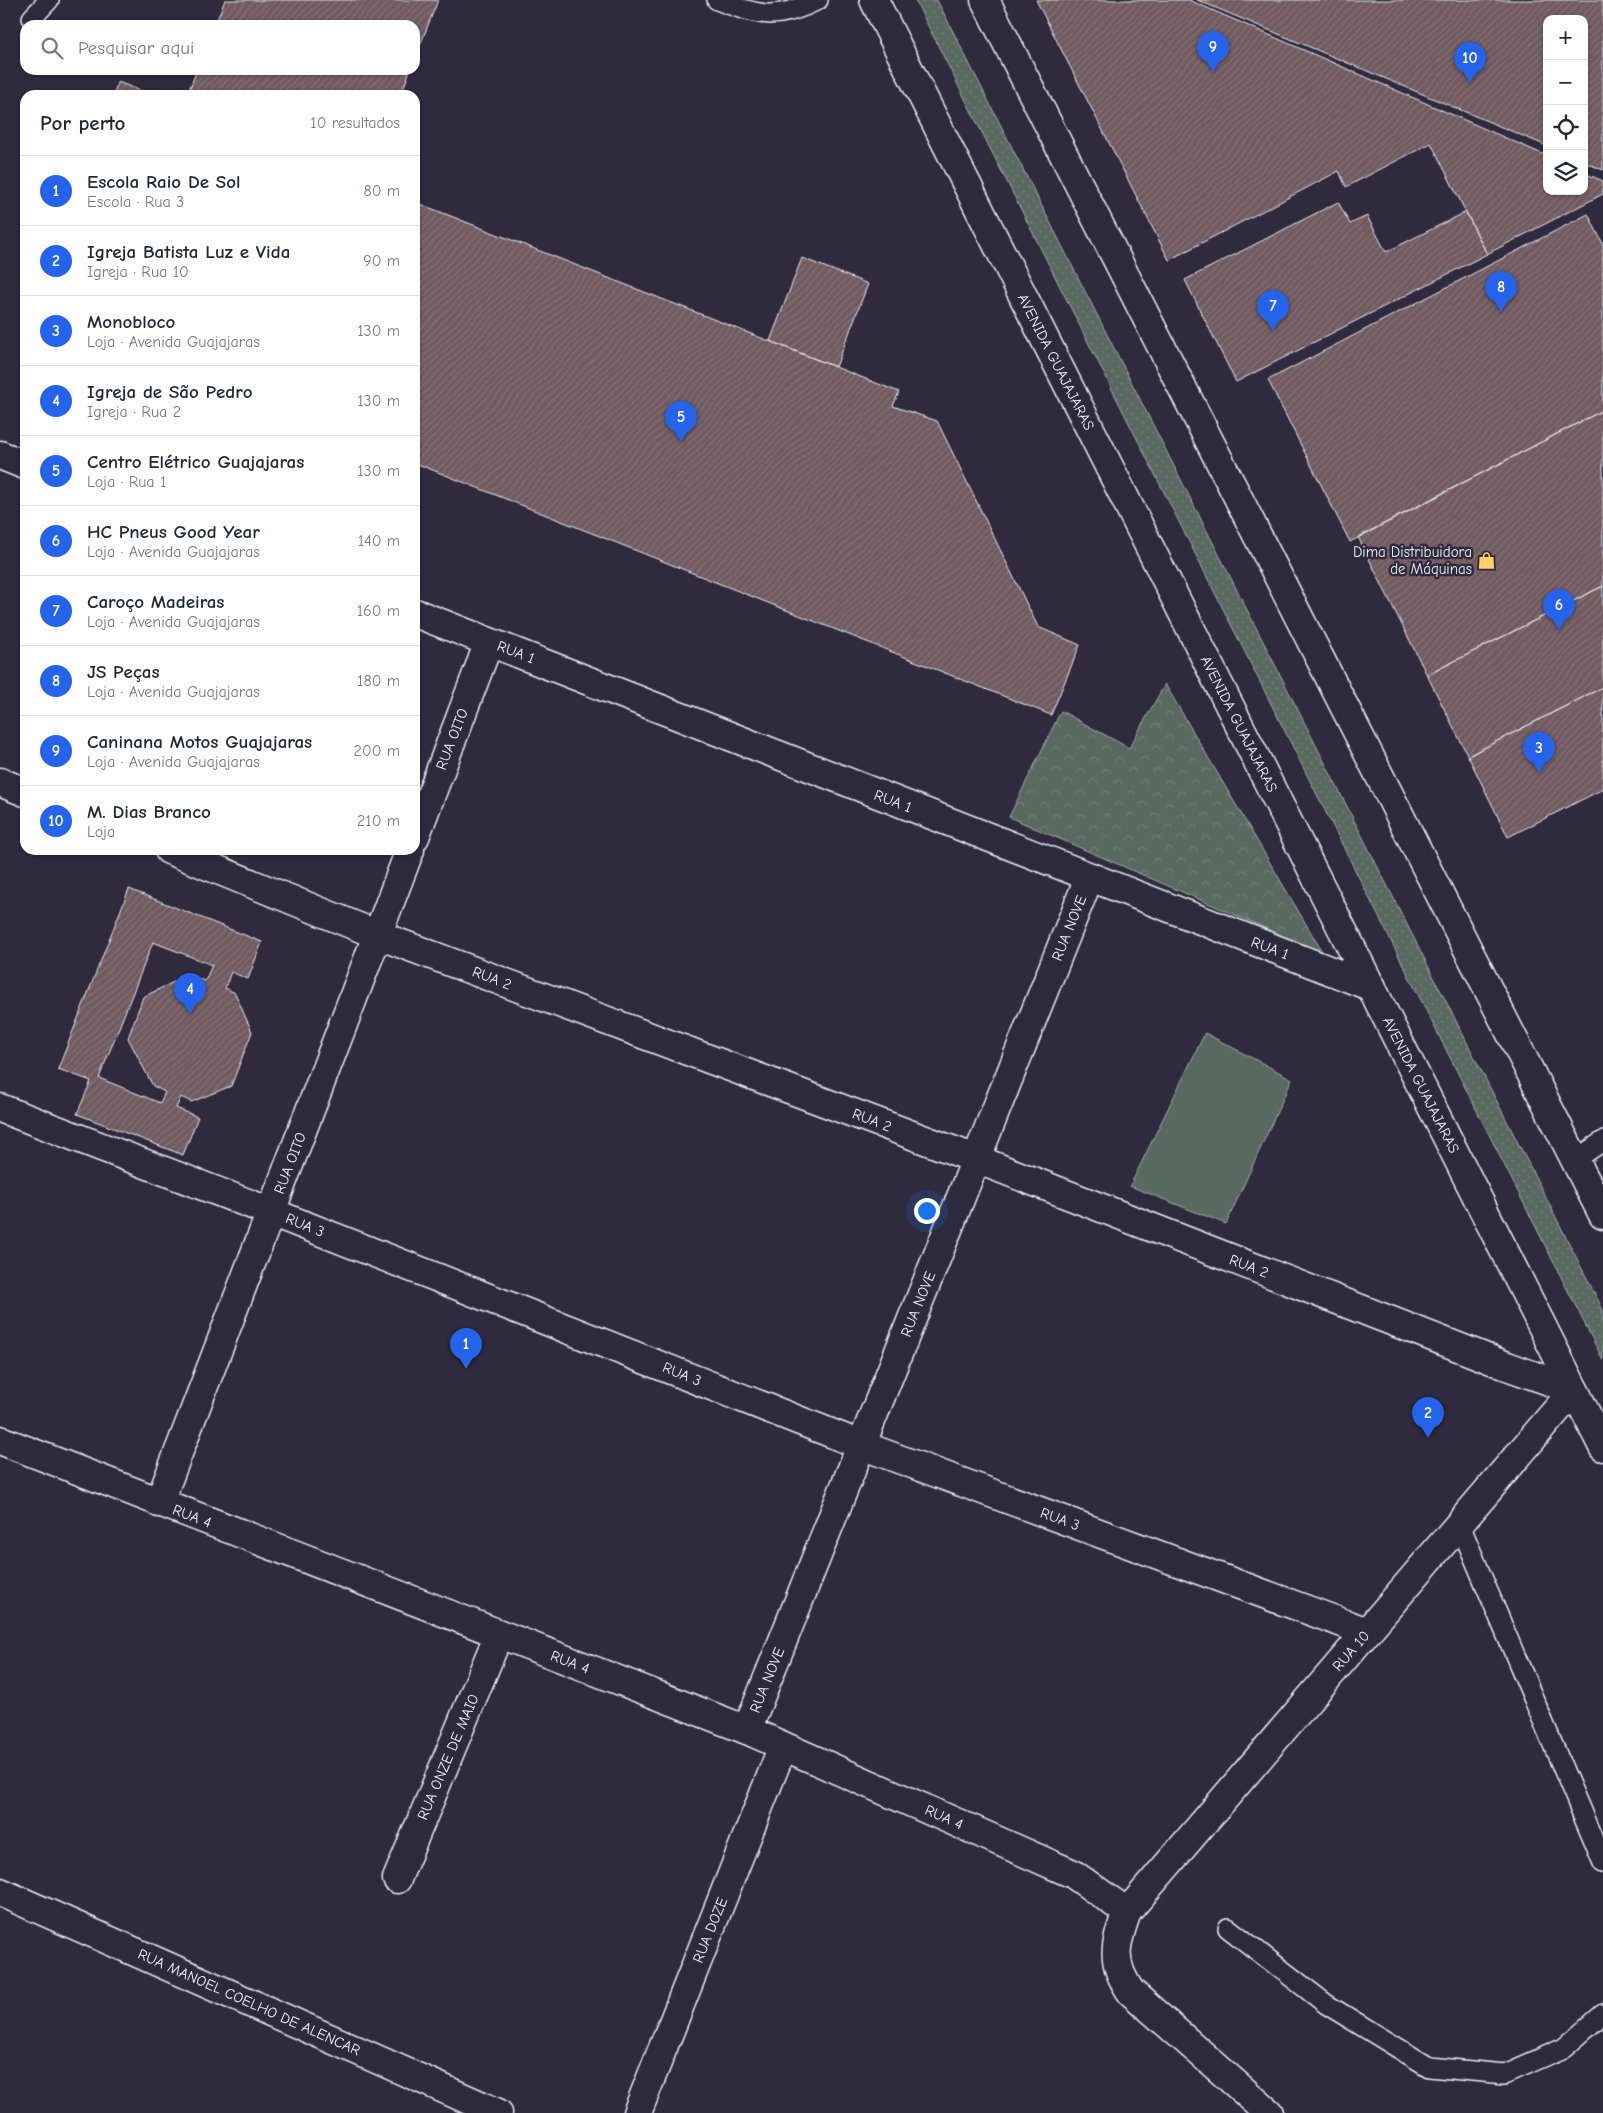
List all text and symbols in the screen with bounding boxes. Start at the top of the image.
map controls [1543,15,1588,195]
button: + [1543,15,1588,60]
search box [20,20,420,75]
pin: 9 [1197,31,1229,72]
icon: search [38,34,66,62]
text: Pesquisar aqui [78,37,194,59]
pin: 10 [1454,42,1486,83]
button: − [1543,60,1588,105]
button: locate [1543,105,1588,150]
text: Por perto [40,111,125,135]
text: 10 resultados [310,114,400,132]
button: layers [1543,150,1588,195]
text: Escola Raio De Sol [87,171,241,193]
text: 1 [53,182,59,200]
text: 80 m [363,182,400,200]
text: Escola · Rua 3 [87,193,184,211]
text: Igreja Batista Luz e Vida [87,241,290,263]
text: 2 [52,252,60,270]
text: 90 m [363,252,400,270]
text: Igreja · Rua 10 [87,263,189,281]
pin: 8 [1485,271,1517,312]
pin: 7 [1257,290,1289,331]
street label: AVENIDA GUAJAJARAS [1014,291,1098,433]
text: Monobloco [87,311,175,333]
text: 3 [52,322,60,340]
text: 130 m [357,322,400,340]
text: Loja · Avenida Guajajaras [87,333,260,351]
text: Igreja de São Pedro [87,381,253,403]
text: 4 [52,392,60,410]
text: 130 m [357,392,400,410]
pin: 5 [665,401,697,442]
text: Igreja · Rua 2 [87,403,181,421]
text: Centro Elétrico Guajajaras [87,451,304,473]
text: 5 [52,462,60,480]
text: 130 m [357,462,400,480]
text: Loja · Rua 1 [87,473,166,491]
text: HC Pneus Good Year [87,521,260,543]
text: 6 [52,532,60,550]
text: 140 m [358,532,400,550]
text: Loja · Avenida Guajajaras [87,543,260,561]
place label: Dima Distribuidora de Máquinas [1353,543,1472,578]
shop icon: Dima Distribuidora de Máquinas [1476,551,1496,571]
pin: 6 [1543,589,1575,630]
text: Caroço Madeiras [87,591,224,613]
text: 7 [52,602,60,620]
text: 160 m [357,602,400,620]
text: Loja · Avenida Guajajaras [87,613,260,631]
street label: RUA 1 [495,637,537,667]
street label: AVENIDA GUAJAJARAS [1197,653,1281,795]
text: JS Peças [87,661,160,683]
text: 8 [52,672,60,690]
text: 180 m [357,672,400,690]
text: Loja · Avenida Guajajaras [87,683,260,701]
street label: RUA OITO [432,706,472,772]
text: Caninana Motos Guajajaras [87,731,312,753]
pin: 3 [1523,732,1555,773]
text: 9 [52,742,60,760]
text: 200 m [354,742,400,760]
text: Loja · Avenida Guajajaras [87,753,260,771]
street label: RUA 1 [872,786,914,816]
text: M. Dias Branco [87,801,211,823]
text: 10 [48,812,64,830]
text: 210 m [357,812,400,830]
text: Loja [87,823,115,841]
street label: RUA NOVE [1048,893,1090,963]
street label: RUA 1 [1249,933,1291,963]
street label: RUA 2 [470,962,514,994]
pin: 4 [174,973,206,1014]
street label: AVENIDA GUAJAJARAS [1379,1014,1463,1156]
street label: RUA 2 [850,1104,894,1136]
street label: RUA OITO [270,1130,310,1196]
your location [914,1198,940,1224]
street label: RUA 3 [283,1209,327,1241]
street label: RUA 2 [1227,1250,1271,1282]
street label: RUA NOVE [897,1269,939,1339]
pin: 1 [450,1328,482,1369]
street label: RUA 3 [660,1358,704,1390]
pin: 2 [1412,1397,1444,1438]
street label: RUA 4 [170,1500,214,1532]
street label: RUA 3 [1038,1504,1082,1534]
street label: RUA 10 [1328,1627,1374,1675]
street label: RUA NOVE [746,1645,788,1715]
street label: RUA 4 [548,1646,592,1678]
street label: RUA ONZE DE MAIO [413,1691,483,1823]
street label: RUA 4 [922,1801,966,1833]
street label: RUA DOZE [689,1895,731,1965]
street label: RUA MANOEL COELHO DE ALENCAR [135,1945,363,2059]

